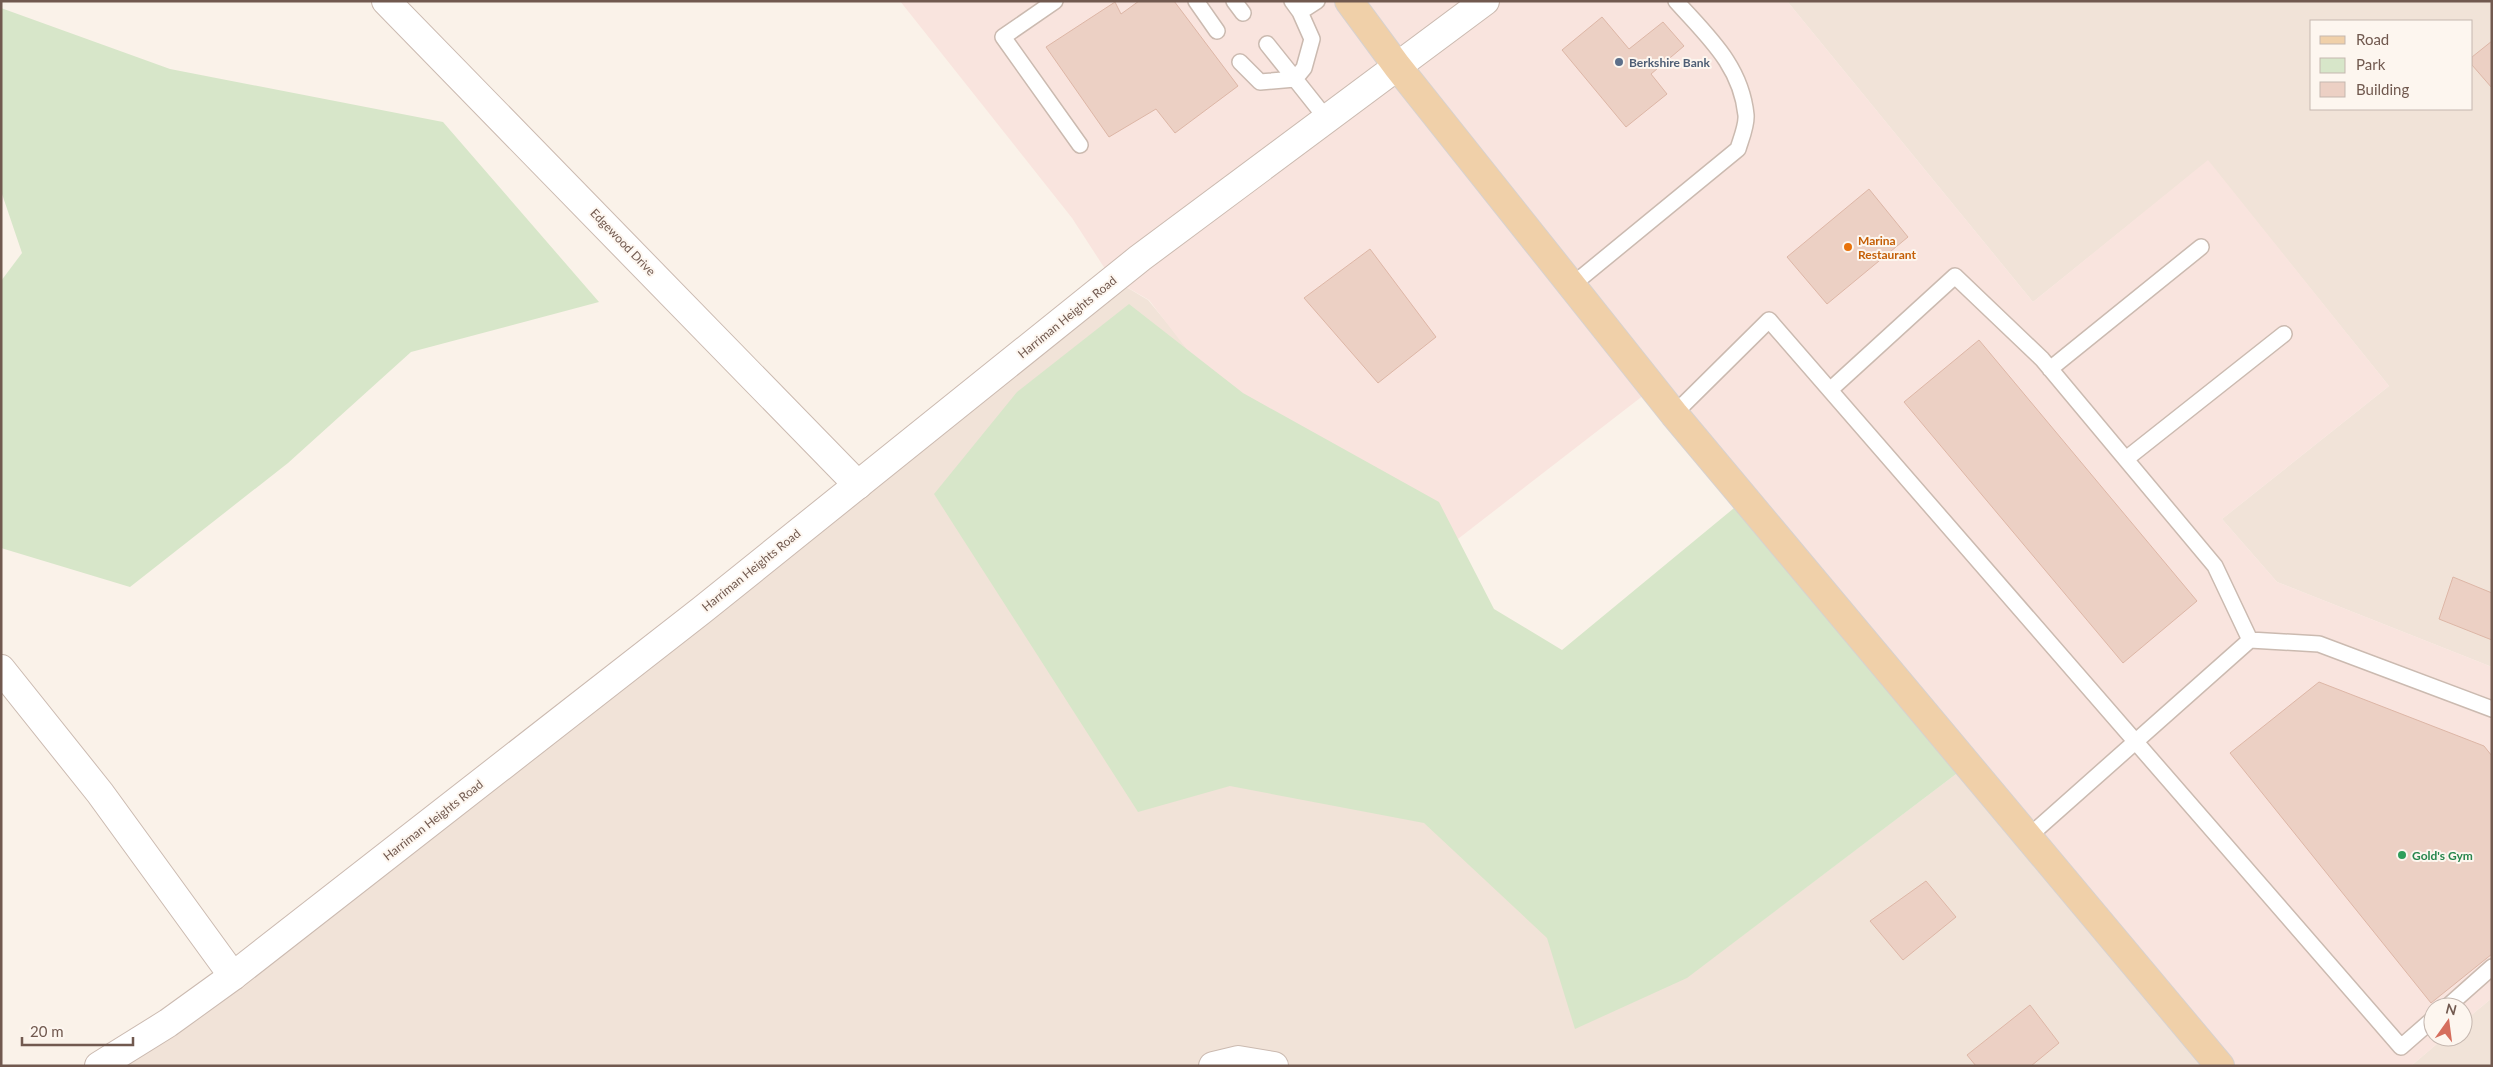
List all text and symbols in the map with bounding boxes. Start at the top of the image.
legend [2310,20,2473,110]
text: Road [2356,30,2389,48]
place label: Berkshire Bank [1629,55,1710,70]
text: Park [2356,55,2386,73]
marker: Berkshire Bank [1613,56,1625,68]
text: Building [2356,80,2409,98]
street label: Edgewood Drive [587,205,659,279]
place label: Marina Restaurant [1858,233,1916,262]
marker: Marina Restaurant [1842,241,1854,253]
street label: Harriman Heights Road [1015,273,1119,361]
street label: Harriman Heights Road [699,526,803,614]
street label: Harriman Heights Road [380,776,486,864]
place label: Gold's Gym [2412,848,2473,863]
marker: Gold's Gym [2396,849,2408,861]
north arrow [2423,997,2473,1047]
text: N [2444,999,2459,1018]
scale bar [22,1014,134,1046]
text: 20 m [30,1022,64,1040]

